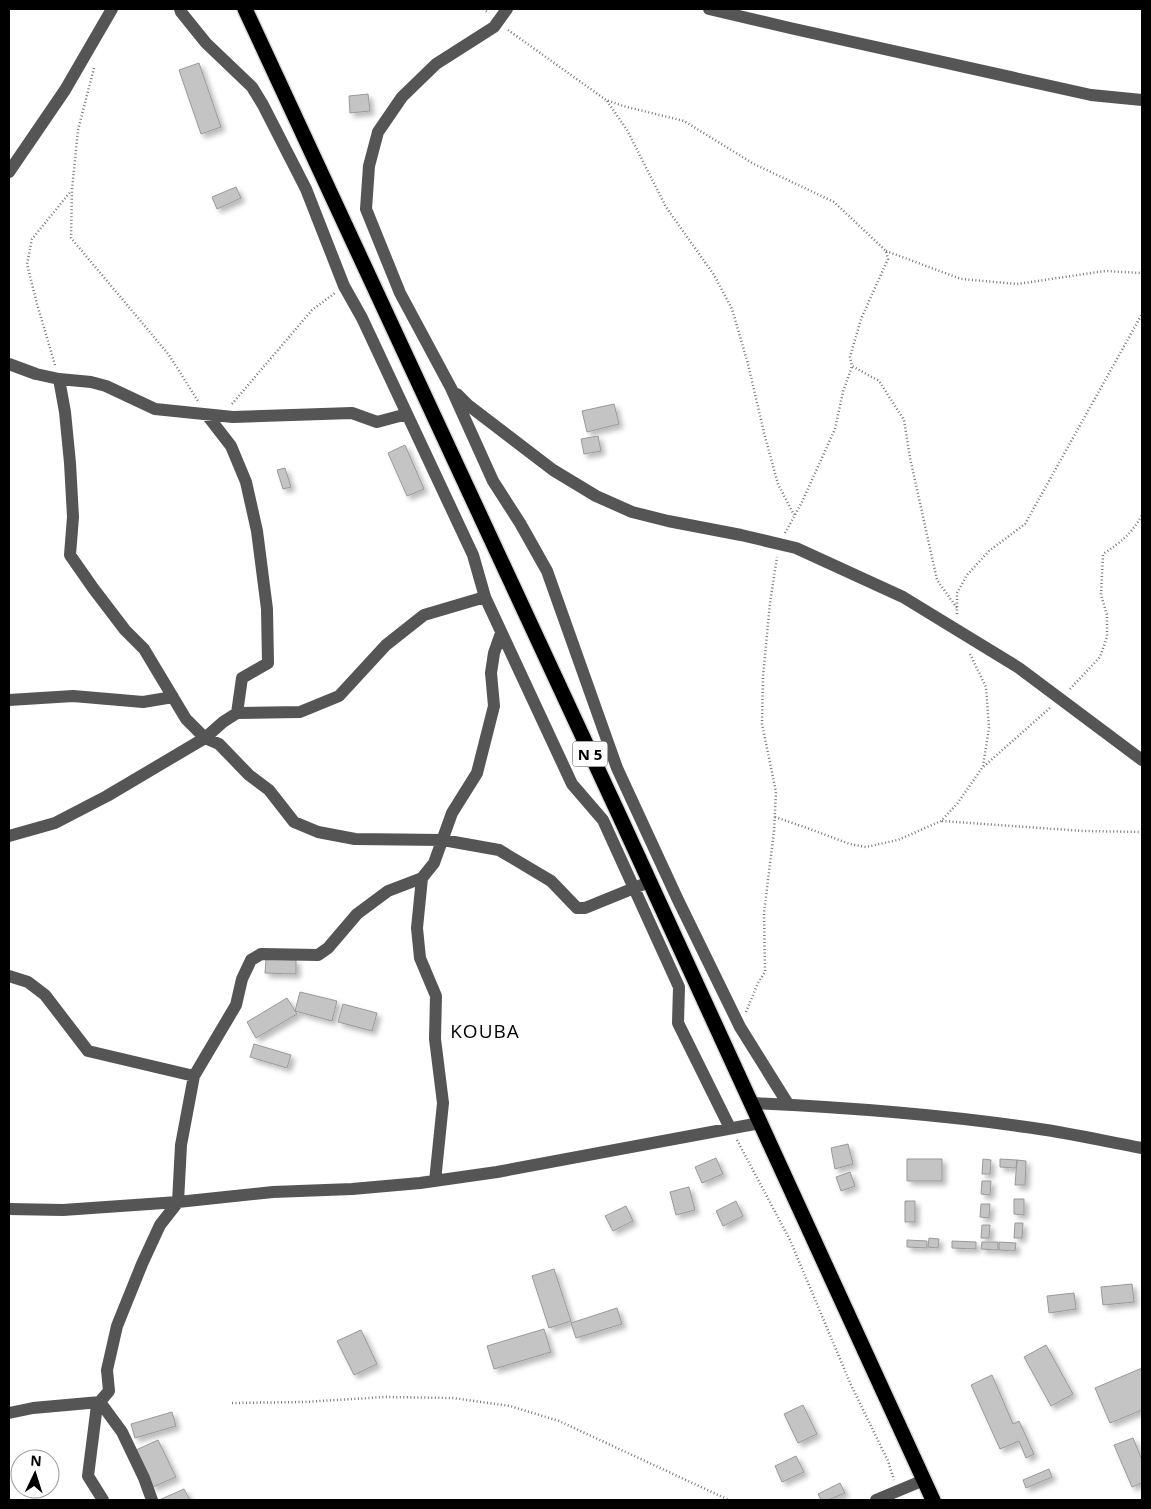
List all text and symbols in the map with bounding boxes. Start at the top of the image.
road number: N 5 [572,742,608,766]
district label: KOUBA [450,1018,520,1044]
north arrow [10,1449,60,1499]
text: N [30,1451,42,1470]

